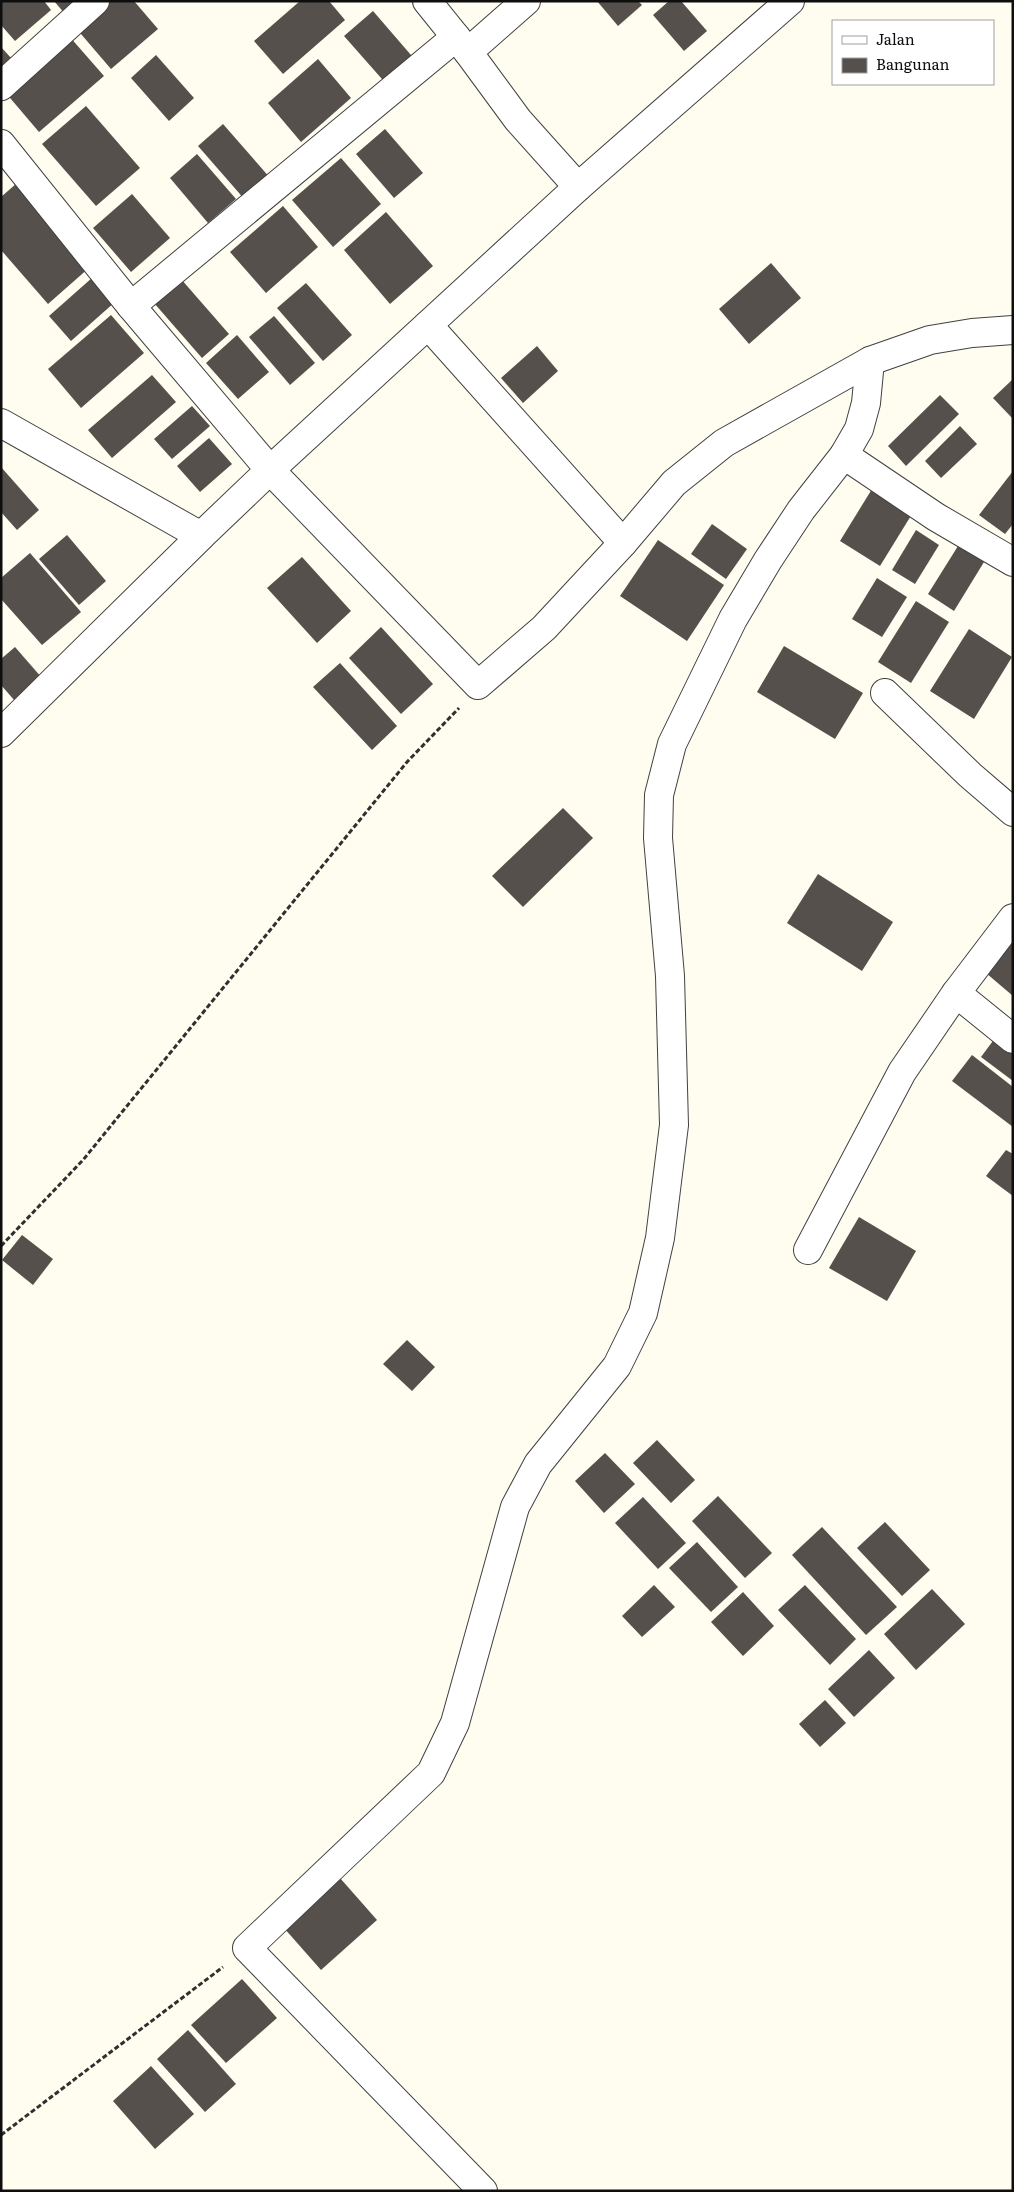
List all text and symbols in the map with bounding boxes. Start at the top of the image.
legend [832,20,994,85]
text: Jalan [876,27,915,50]
text: Bangunan [876,52,950,75]

